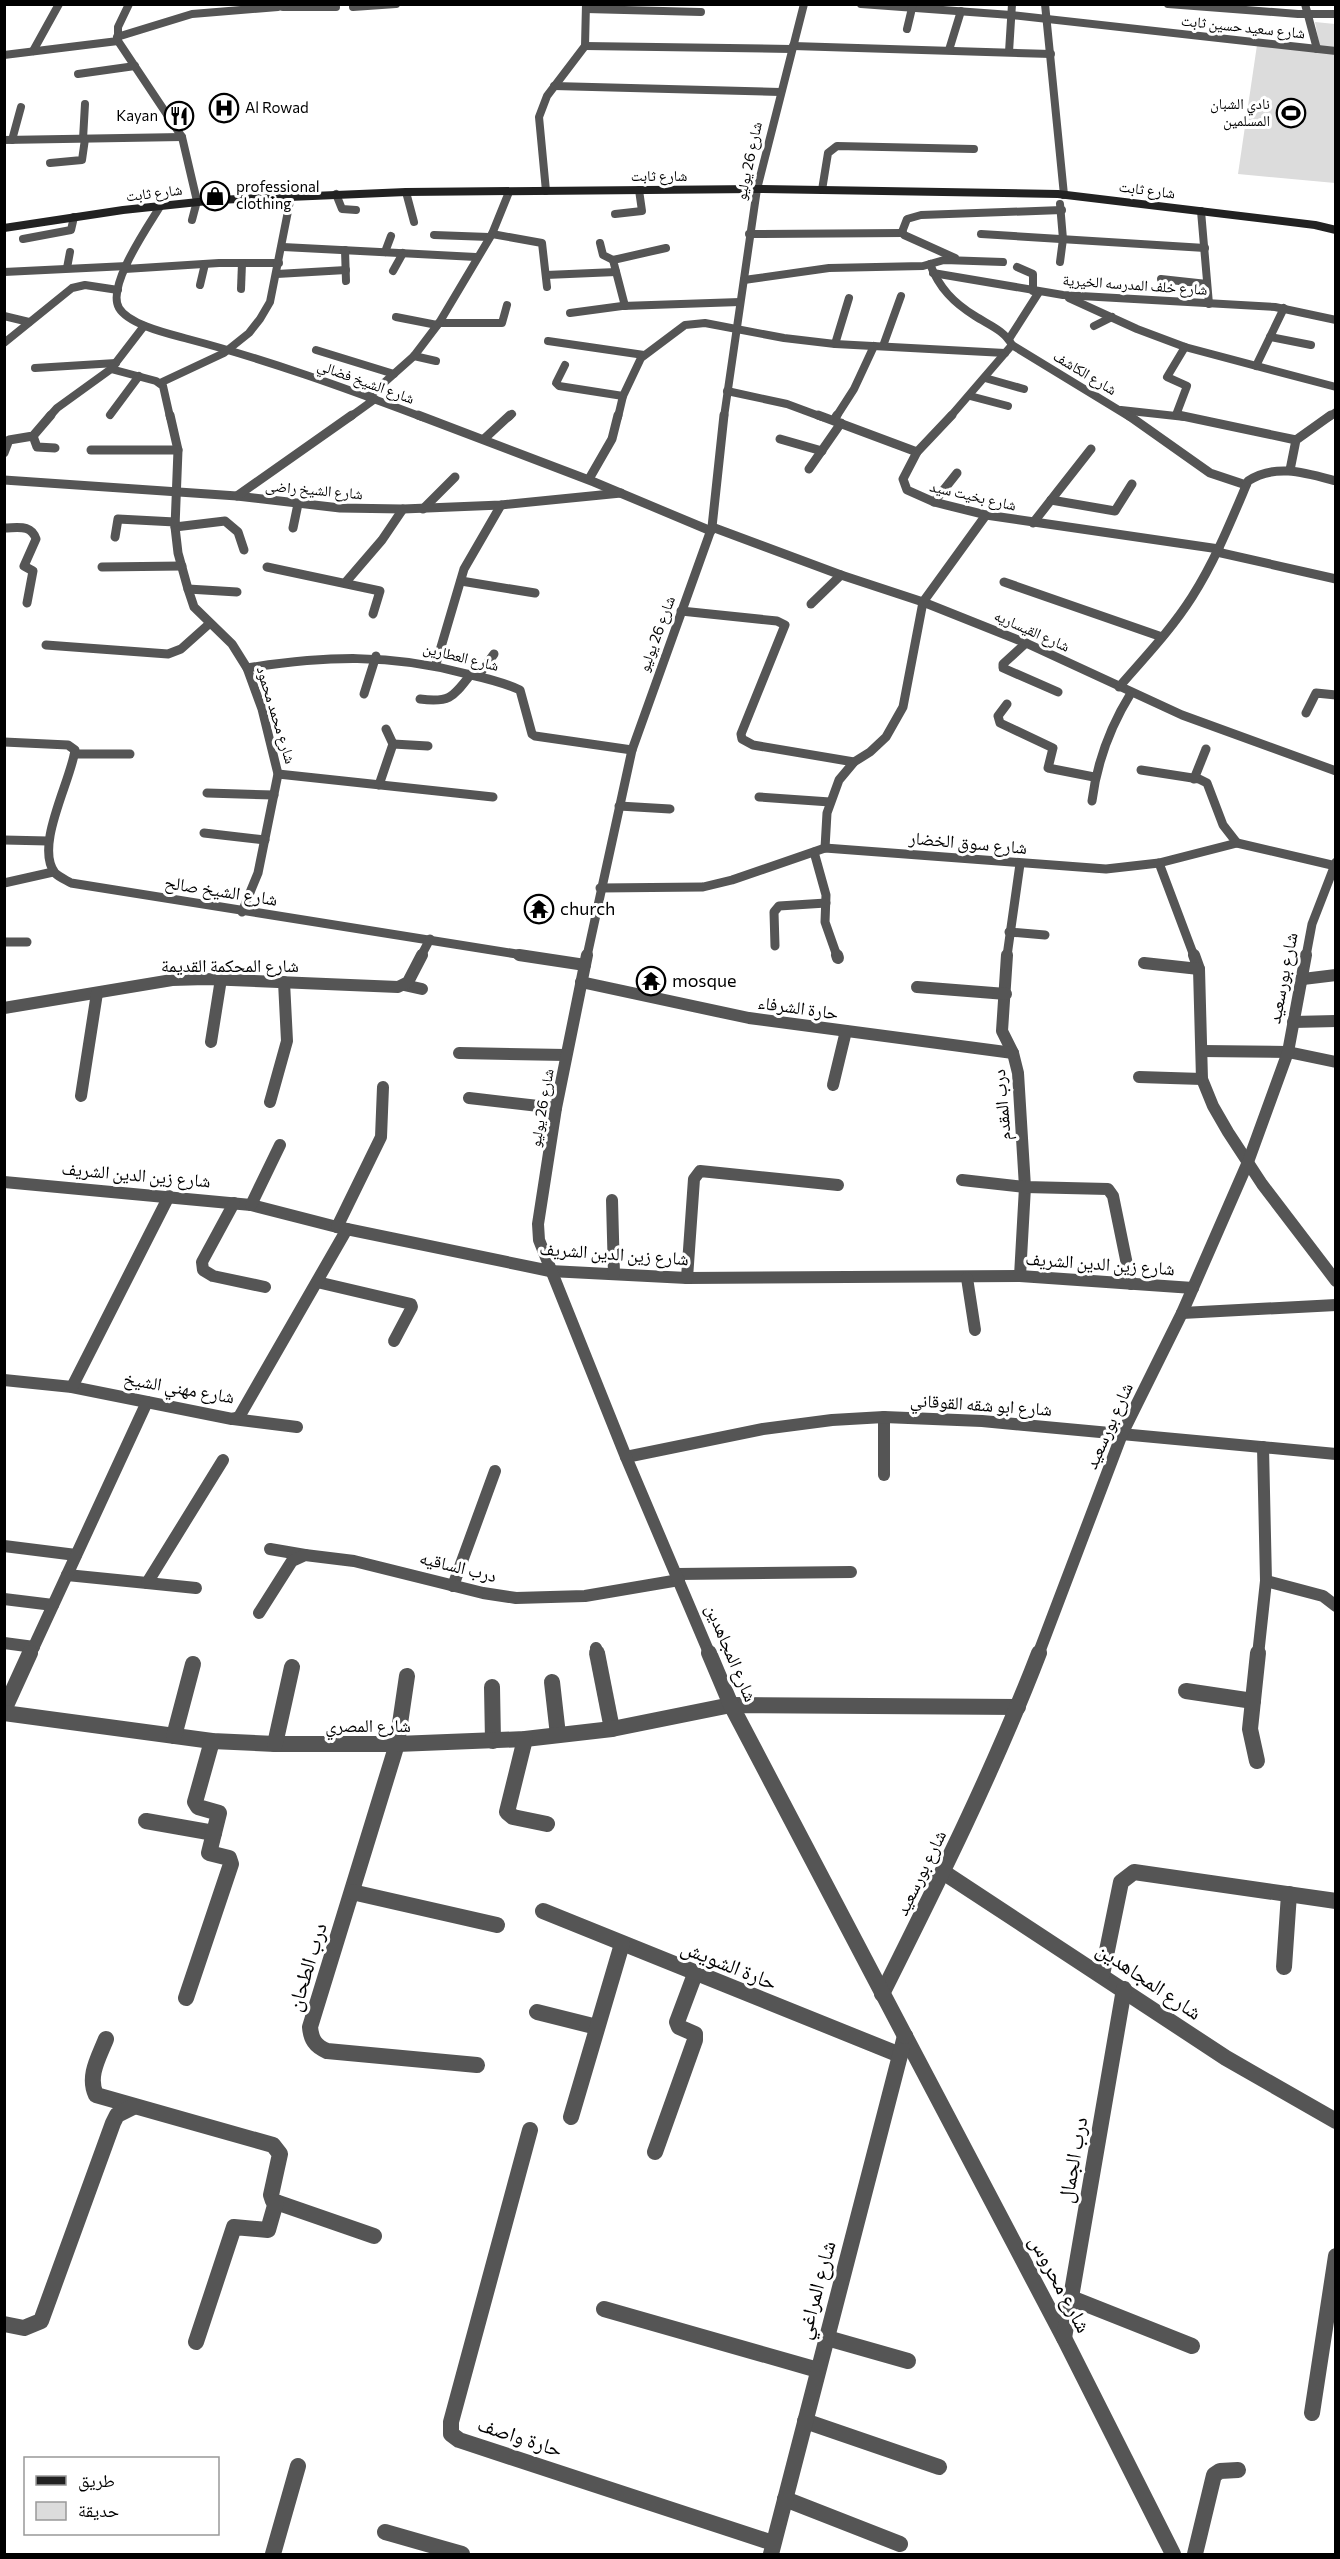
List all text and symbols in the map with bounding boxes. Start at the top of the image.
street label: شارع سعيد حسين ثابت [1180,11,1306,43]
hospital icon: Al Rowad [208,92,240,124]
place label: نادي الشبان المسلمين [1210,94,1270,131]
sports icon: نادي الشبان المسلمين [1275,97,1307,129]
place label: Al Rowad [245,98,309,116]
restaurant icon: Kayan [163,100,195,132]
place label: Kayan [116,106,158,124]
street label: شارع 26 يوليو [731,120,767,202]
street label: شارع ثابت [631,166,687,186]
place label: professional clothing [236,177,320,212]
street label: شارع ثابت [1118,177,1176,203]
street label: شارع ثابت [125,180,183,206]
shop icon: professional clothing [199,180,231,212]
street label: شارع خلف المدرسه الخيرية [1062,270,1208,300]
street label: شارع الكاشف [1049,346,1121,400]
street label: شارع الشيخ فضالي [314,355,417,411]
street label: شارع الشيخ راضى [264,476,364,504]
street label: شارع بخيت سيد [928,476,1018,516]
street label: شارع 26 يوليو [634,593,680,675]
street label: شارع القيساريه [991,605,1073,657]
street label: شارع العطارين [421,638,501,676]
street label: شارع محمد محمود [252,664,300,766]
street label: شارع سوق الخضار [907,826,1028,859]
street label: شارع الشيخ صالح [163,870,279,912]
temple icon: church [523,893,555,925]
place label: church [560,897,615,919]
street label: شارع بورسعيد [1262,930,1303,1025]
street label: شارع المحكمة القديمة [161,954,299,977]
temple icon: mosque [635,965,667,997]
place label: mosque [672,969,737,991]
street label: حارة الشرفاء [756,990,840,1024]
street label: شارع 26 يوليو [525,1067,559,1149]
street label: درب المقدم [987,1068,1017,1142]
street label: شارع زين الدين الشريف [60,1157,212,1192]
street label: شارع زين الدين الشريف [539,1237,690,1270]
street label: شارع زين الدين الشريف [1025,1247,1176,1280]
street label: شارع مهني الشيخ [121,1366,236,1412]
street label: شارع بورسعيد [1079,1379,1138,1473]
street label: شارع ابو شقه القوقاني [909,1388,1053,1424]
street label: درب الساقيه [417,1546,499,1587]
street label: شارع المجاهدين [701,1600,762,1705]
street label: شارع المصري [325,1714,411,1741]
street label: شارع بورسعيد [890,1826,951,1919]
street label: درب الطحان [280,1919,332,2014]
street label: حارة الشويش [677,1933,781,1996]
street label: شارع المجاهدين [1091,1935,1207,2026]
street label: درب الجمال [1052,2115,1092,2205]
street label: شارع محروس [1023,2230,1098,2337]
street label: شارع المراغي [789,2238,845,2343]
street label: حارة واصف [475,2410,566,2461]
legend [24,2457,219,2535]
text: طريق [78,2469,115,2492]
text: حديقة [78,2499,119,2521]

